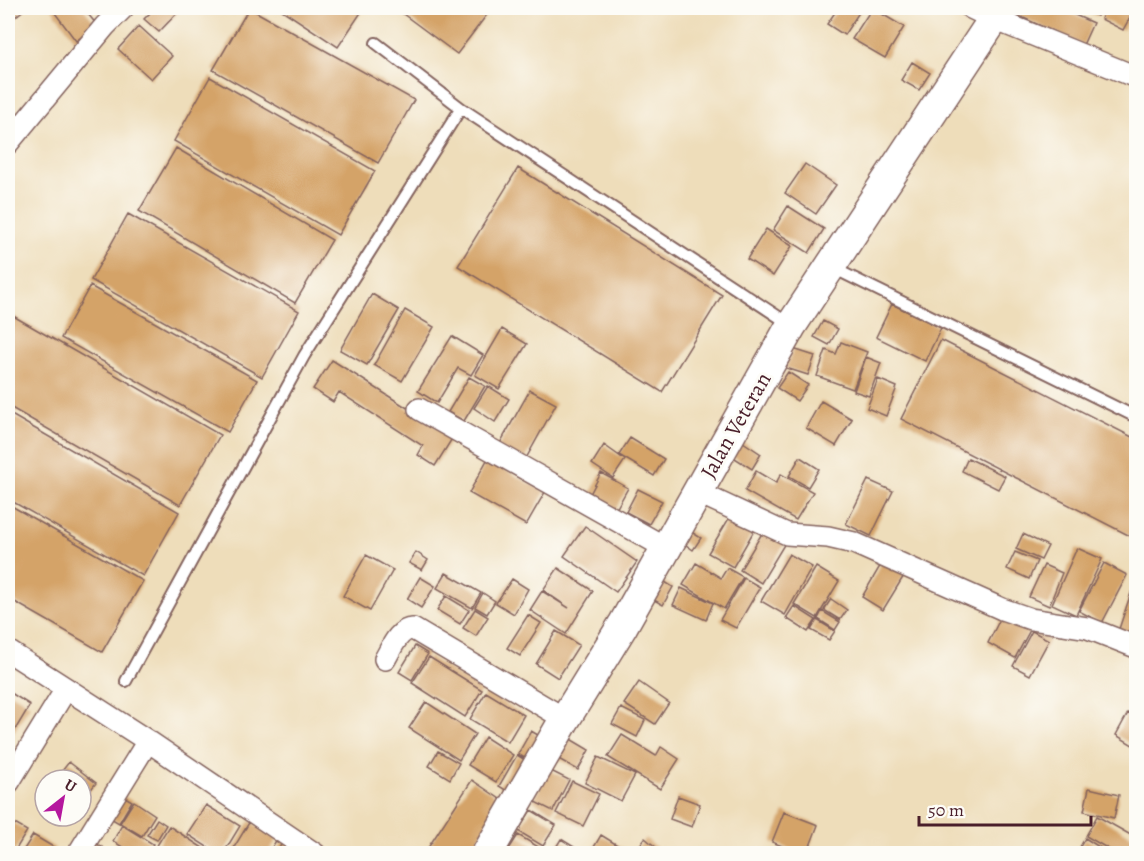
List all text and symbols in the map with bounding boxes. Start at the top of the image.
street label: Jalan Veteran [693,367,778,484]
north arrow [33,768,93,828]
text: U [60,774,81,798]
scale bar [919,789,1092,827]
text: 50 m [928,798,964,822]

